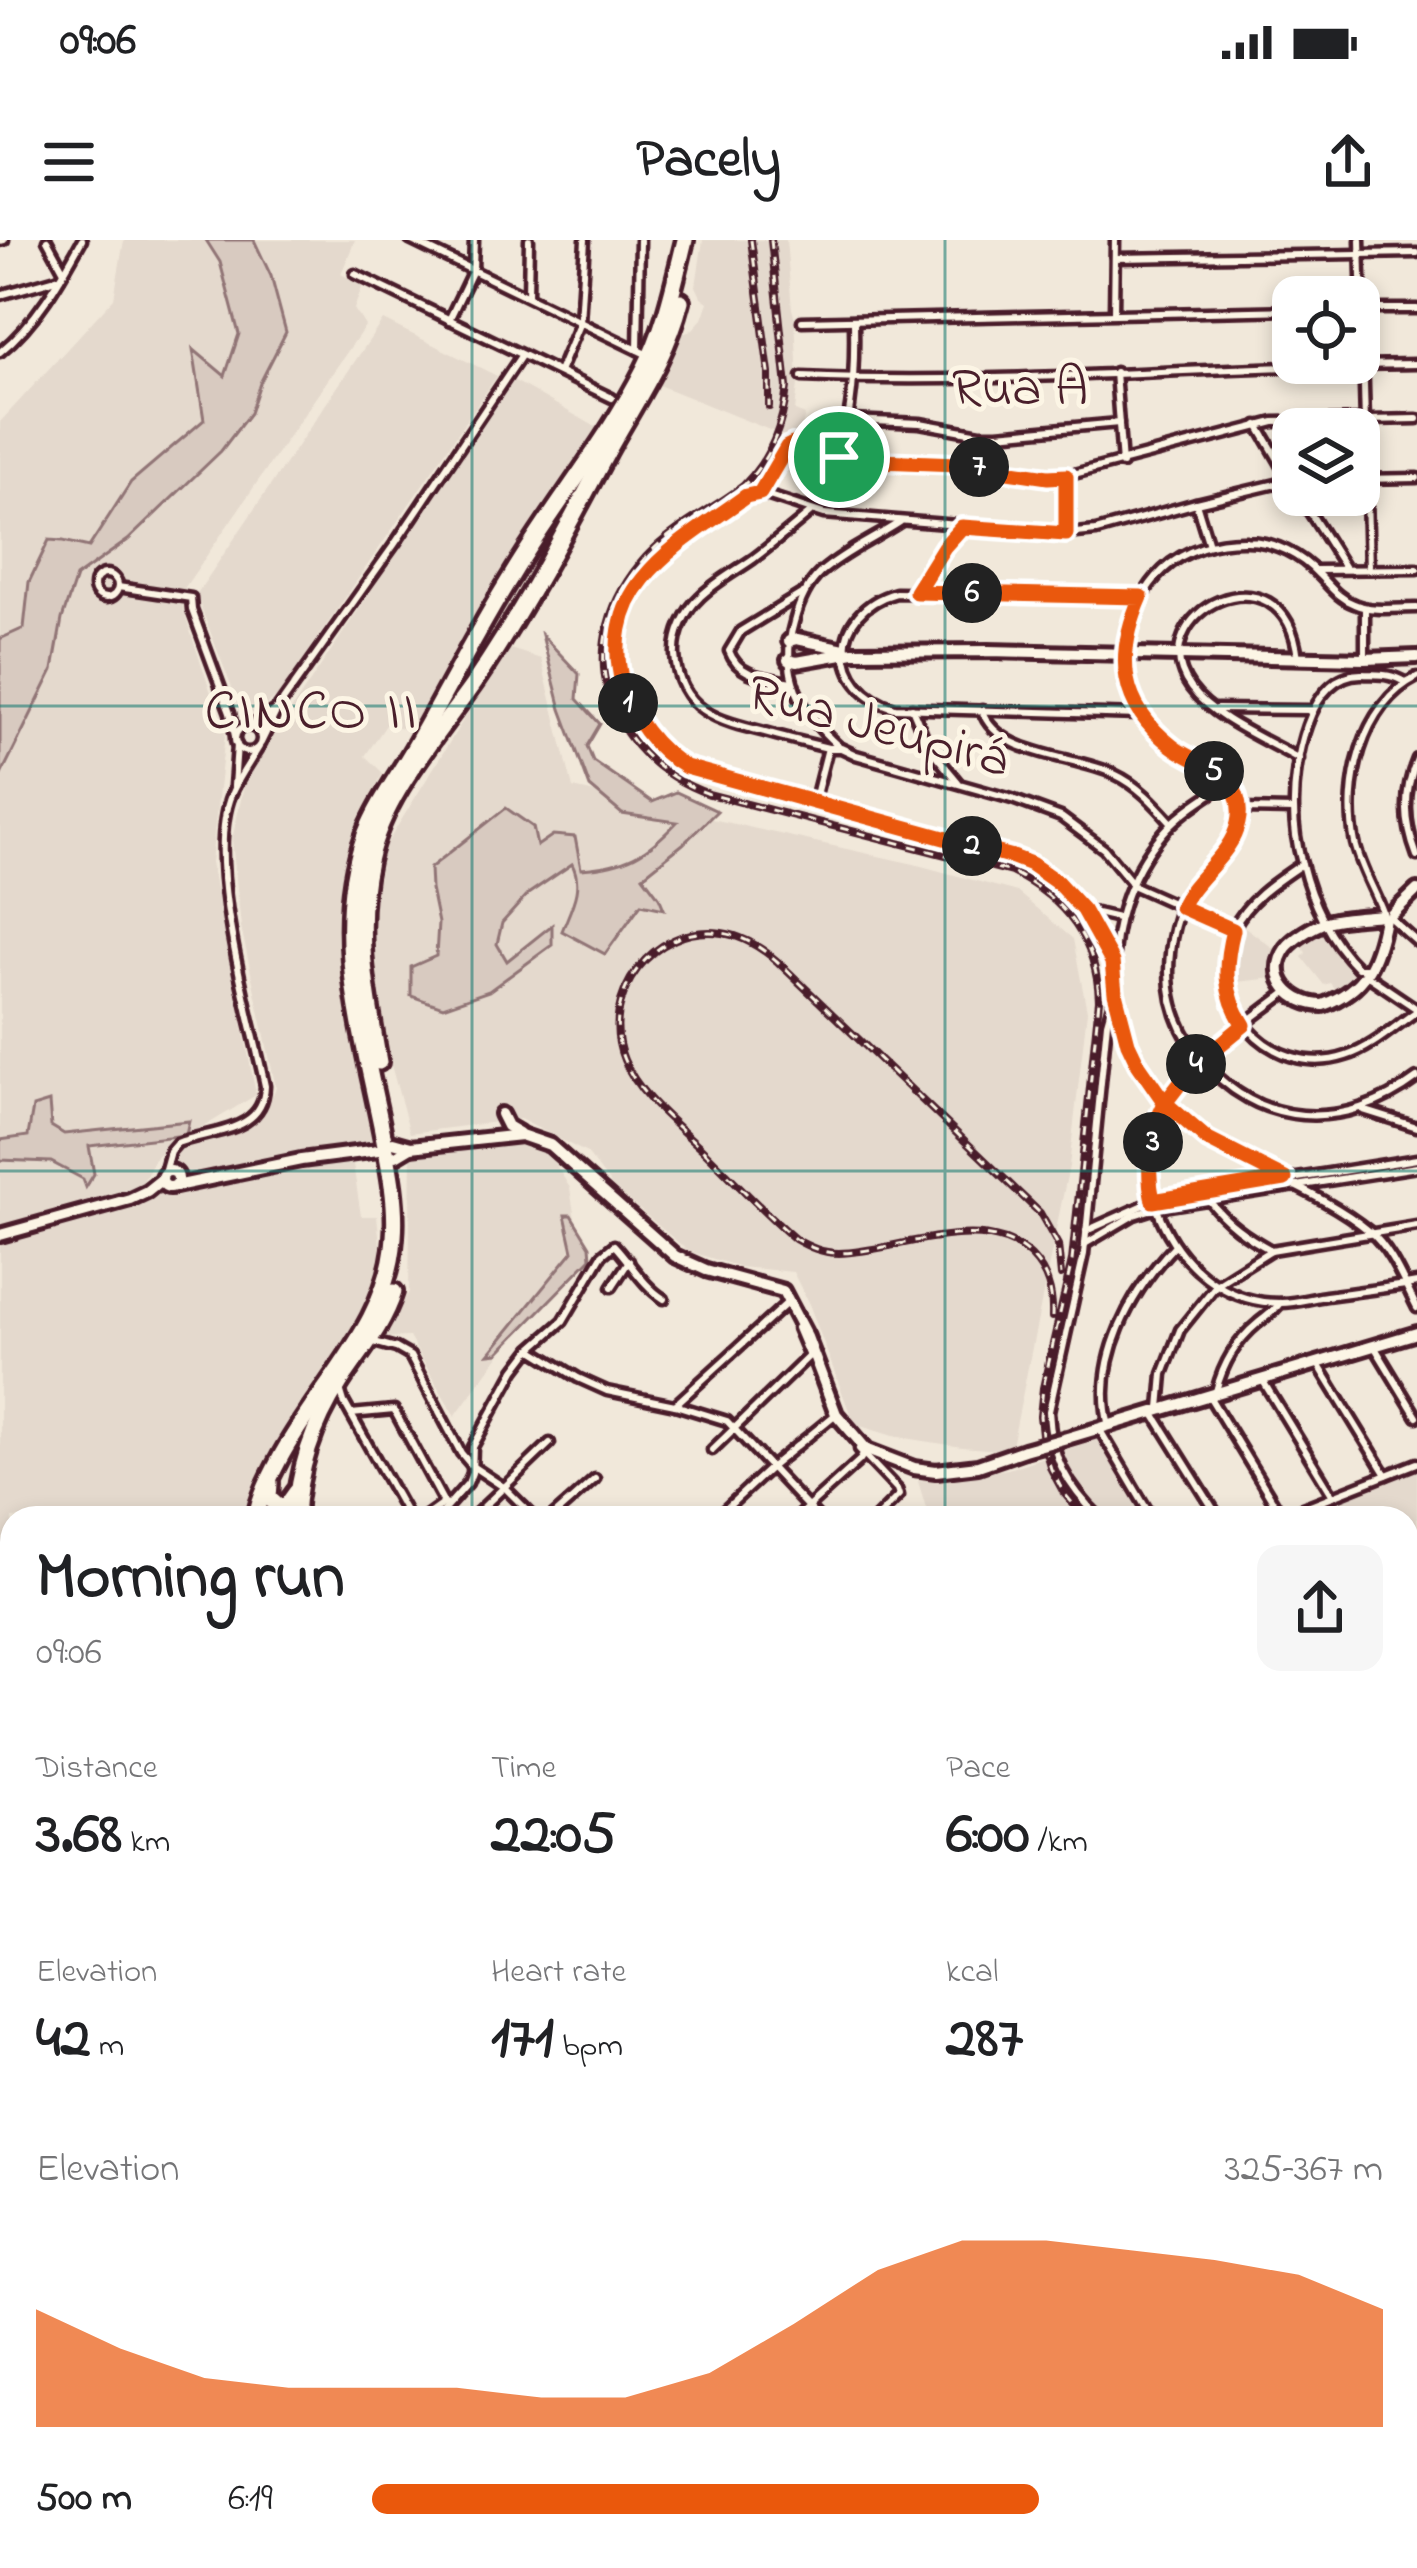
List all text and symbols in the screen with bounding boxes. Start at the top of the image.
text: 09:06 [60,9,136,75]
text: Pacely [636,123,781,201]
icon: menu [36,129,102,195]
icon: share [1315,129,1381,195]
map controls [1272,276,1380,516]
button: locate [1272,276,1380,384]
street label: Rua A [952,352,1088,430]
pin [788,406,890,508]
button: layers [1272,408,1380,516]
icon: arrive [806,424,872,490]
pin: 7 [949,437,1009,497]
text: 7 [972,443,986,491]
pin: 6 [942,563,1002,623]
text: 6 [965,569,979,617]
street label: Rua Jeupirá [738,656,1017,801]
district label: CINCO II [204,673,420,756]
pin: 1 [598,673,658,733]
text: 1 [623,679,633,727]
pin: 5 [1184,741,1244,801]
text: 5 [1205,747,1223,795]
pin: 2 [942,816,1002,876]
text: 2 [964,822,980,870]
pin: 4 [1166,1034,1226,1094]
text: 4 [1189,1040,1203,1088]
pin: 3 [1123,1112,1183,1172]
text: 3 [1146,1118,1160,1166]
text: Morning run [36,1532,345,1628]
button: share [1257,1545,1383,1671]
text: 09:06 [36,1625,102,1682]
text: Distance [36,1745,158,1793]
text: Time [491,1745,556,1793]
text: Pace [946,1745,1010,1793]
text: 3.68 [36,1793,122,1880]
text: 22:05 [491,1793,616,1880]
text: 6:00 [946,1793,1029,1880]
text: km [122,1819,170,1867]
text: /km [1029,1819,1088,1867]
text: Elevation [36,1949,157,1997]
text: Heart rate [491,1949,626,1997]
text: kcal [946,1949,998,1997]
text: 42 [36,1997,91,2084]
text: 171 [491,1997,554,2084]
text: 287 [946,1997,1023,2084]
text: m [91,2023,124,2071]
text: bpm [554,2023,623,2071]
text: Elevation [36,2142,179,2199]
text: 325–367 m [1225,2142,1383,2199]
text: 500 m [36,2471,132,2528]
text: 6:19 [228,2471,273,2528]

